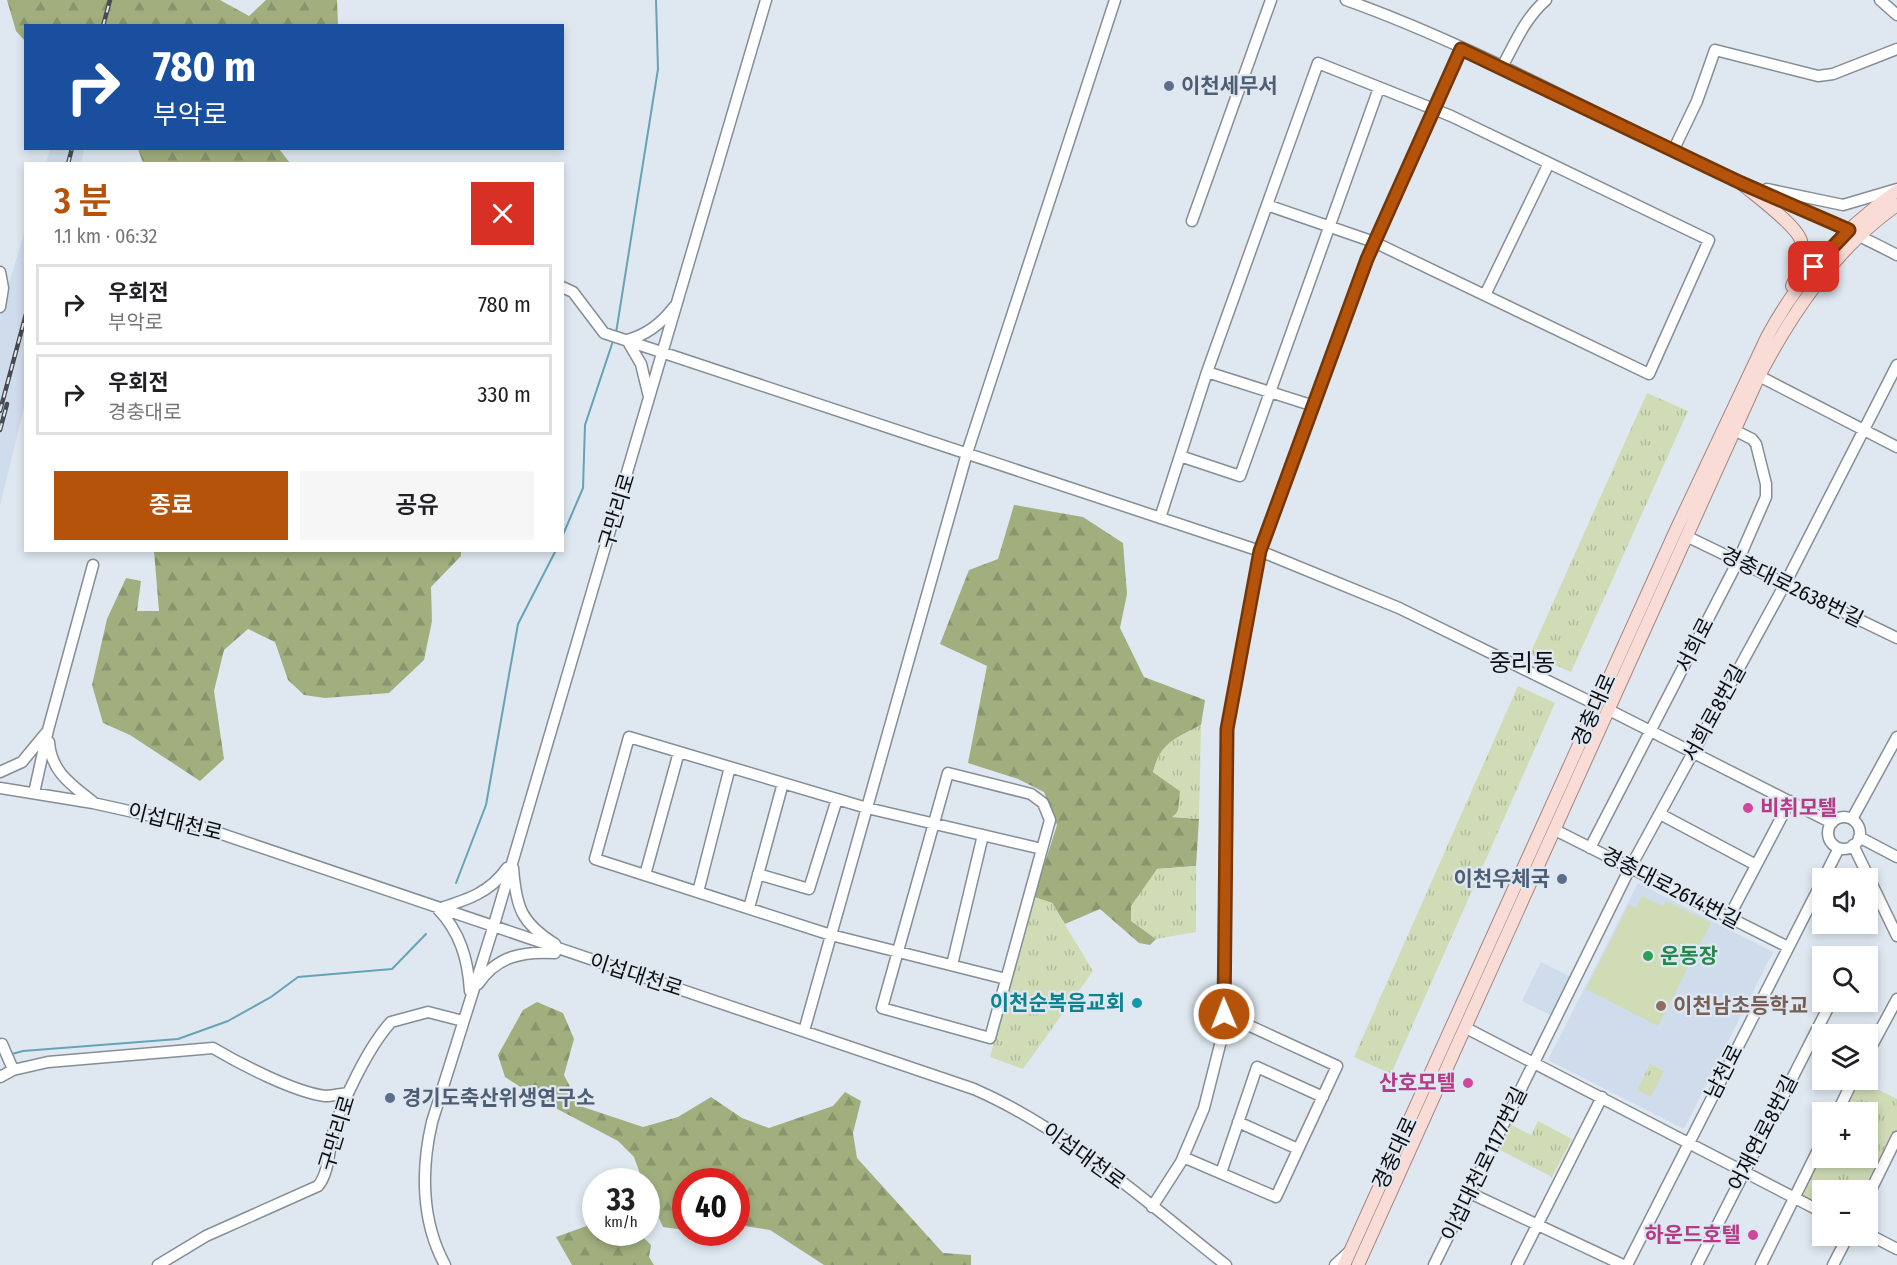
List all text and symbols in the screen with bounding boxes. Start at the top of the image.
text: 780 m [153,42,256,92]
icon: right [54,48,132,126]
place label: 이천세무서 [1181,73,1278,99]
marker: 이천세무서 [1162,79,1176,93]
text: 부악로 [153,99,228,131]
text: 3 분 [54,179,112,223]
button: close [471,182,534,245]
text: 1.1 km · 06:32 [54,224,157,248]
pin [1788,241,1839,292]
icon: arrive [1797,250,1830,283]
text: 우회전 [108,279,169,306]
icon: right [57,288,90,321]
text: 780 m [478,291,531,318]
text: 부악로 [108,310,163,334]
text: 우회전 [108,369,169,396]
icon: right [57,378,90,411]
text: 330 m [478,381,531,408]
text: 경충대로 [108,400,182,424]
street label: 구만리로 [593,470,641,552]
button: 종료 [54,471,288,540]
button: 공유 [300,471,534,540]
street label: 경충대로2638번길 [1716,541,1868,633]
street label: 서희로 [1670,613,1720,677]
district label: 중리동 [1489,649,1555,677]
street label: 서희로8번길 [1677,660,1751,766]
street label: 경충대로 [1566,669,1622,751]
place label: 비취모텔 [1760,795,1837,821]
street label: 이섭대천로 [125,798,225,846]
marker: 비취모텔 [1741,801,1755,815]
street label: 경충대로2614번길 [1597,842,1745,934]
place label: 이천우체국 [1453,866,1550,892]
map controls [1812,868,1878,1246]
button: sound [1812,868,1878,934]
marker: 이천우체국 [1555,872,1569,886]
place label: 운동장 [1660,943,1718,969]
button: search [1812,946,1878,1012]
street label: 이섭대천로 [586,948,686,1002]
marker: 운동장 [1641,949,1655,963]
position arrow [1192,982,1256,1046]
place label: 이천순복음교회 [990,990,1125,1016]
place label: 이천남초등학교 [1673,993,1808,1019]
marker: 이천순복음교회 [1130,996,1144,1010]
marker: 이천남초등학교 [1654,999,1668,1013]
button: layers [1812,1024,1878,1090]
street label: 남천로 [1699,1040,1749,1104]
place label: 산호모텔 [1379,1070,1456,1096]
street label: 어재연로8번길 [1723,1071,1803,1195]
marker: 산호모텔 [1461,1076,1475,1090]
street label: 이섭대천로1177번길 [1435,1083,1533,1245]
place label: 경기도축산위생연구소 [402,1085,595,1111]
marker: 경기도축산위생연구소 [383,1091,397,1105]
street label: 구만리로 [313,1092,361,1174]
button: + [1812,1102,1878,1168]
street label: 경충대로 [1367,1112,1423,1194]
street label: 이섭대천로 [1037,1117,1131,1195]
speed limit sign: 40 [672,1168,750,1246]
button: − [1812,1180,1878,1246]
text: 33 [607,1182,635,1218]
text: km/h [604,1213,638,1231]
place label: 하운드호텔 [1644,1222,1741,1248]
marker: 하운드호텔 [1746,1228,1760,1242]

